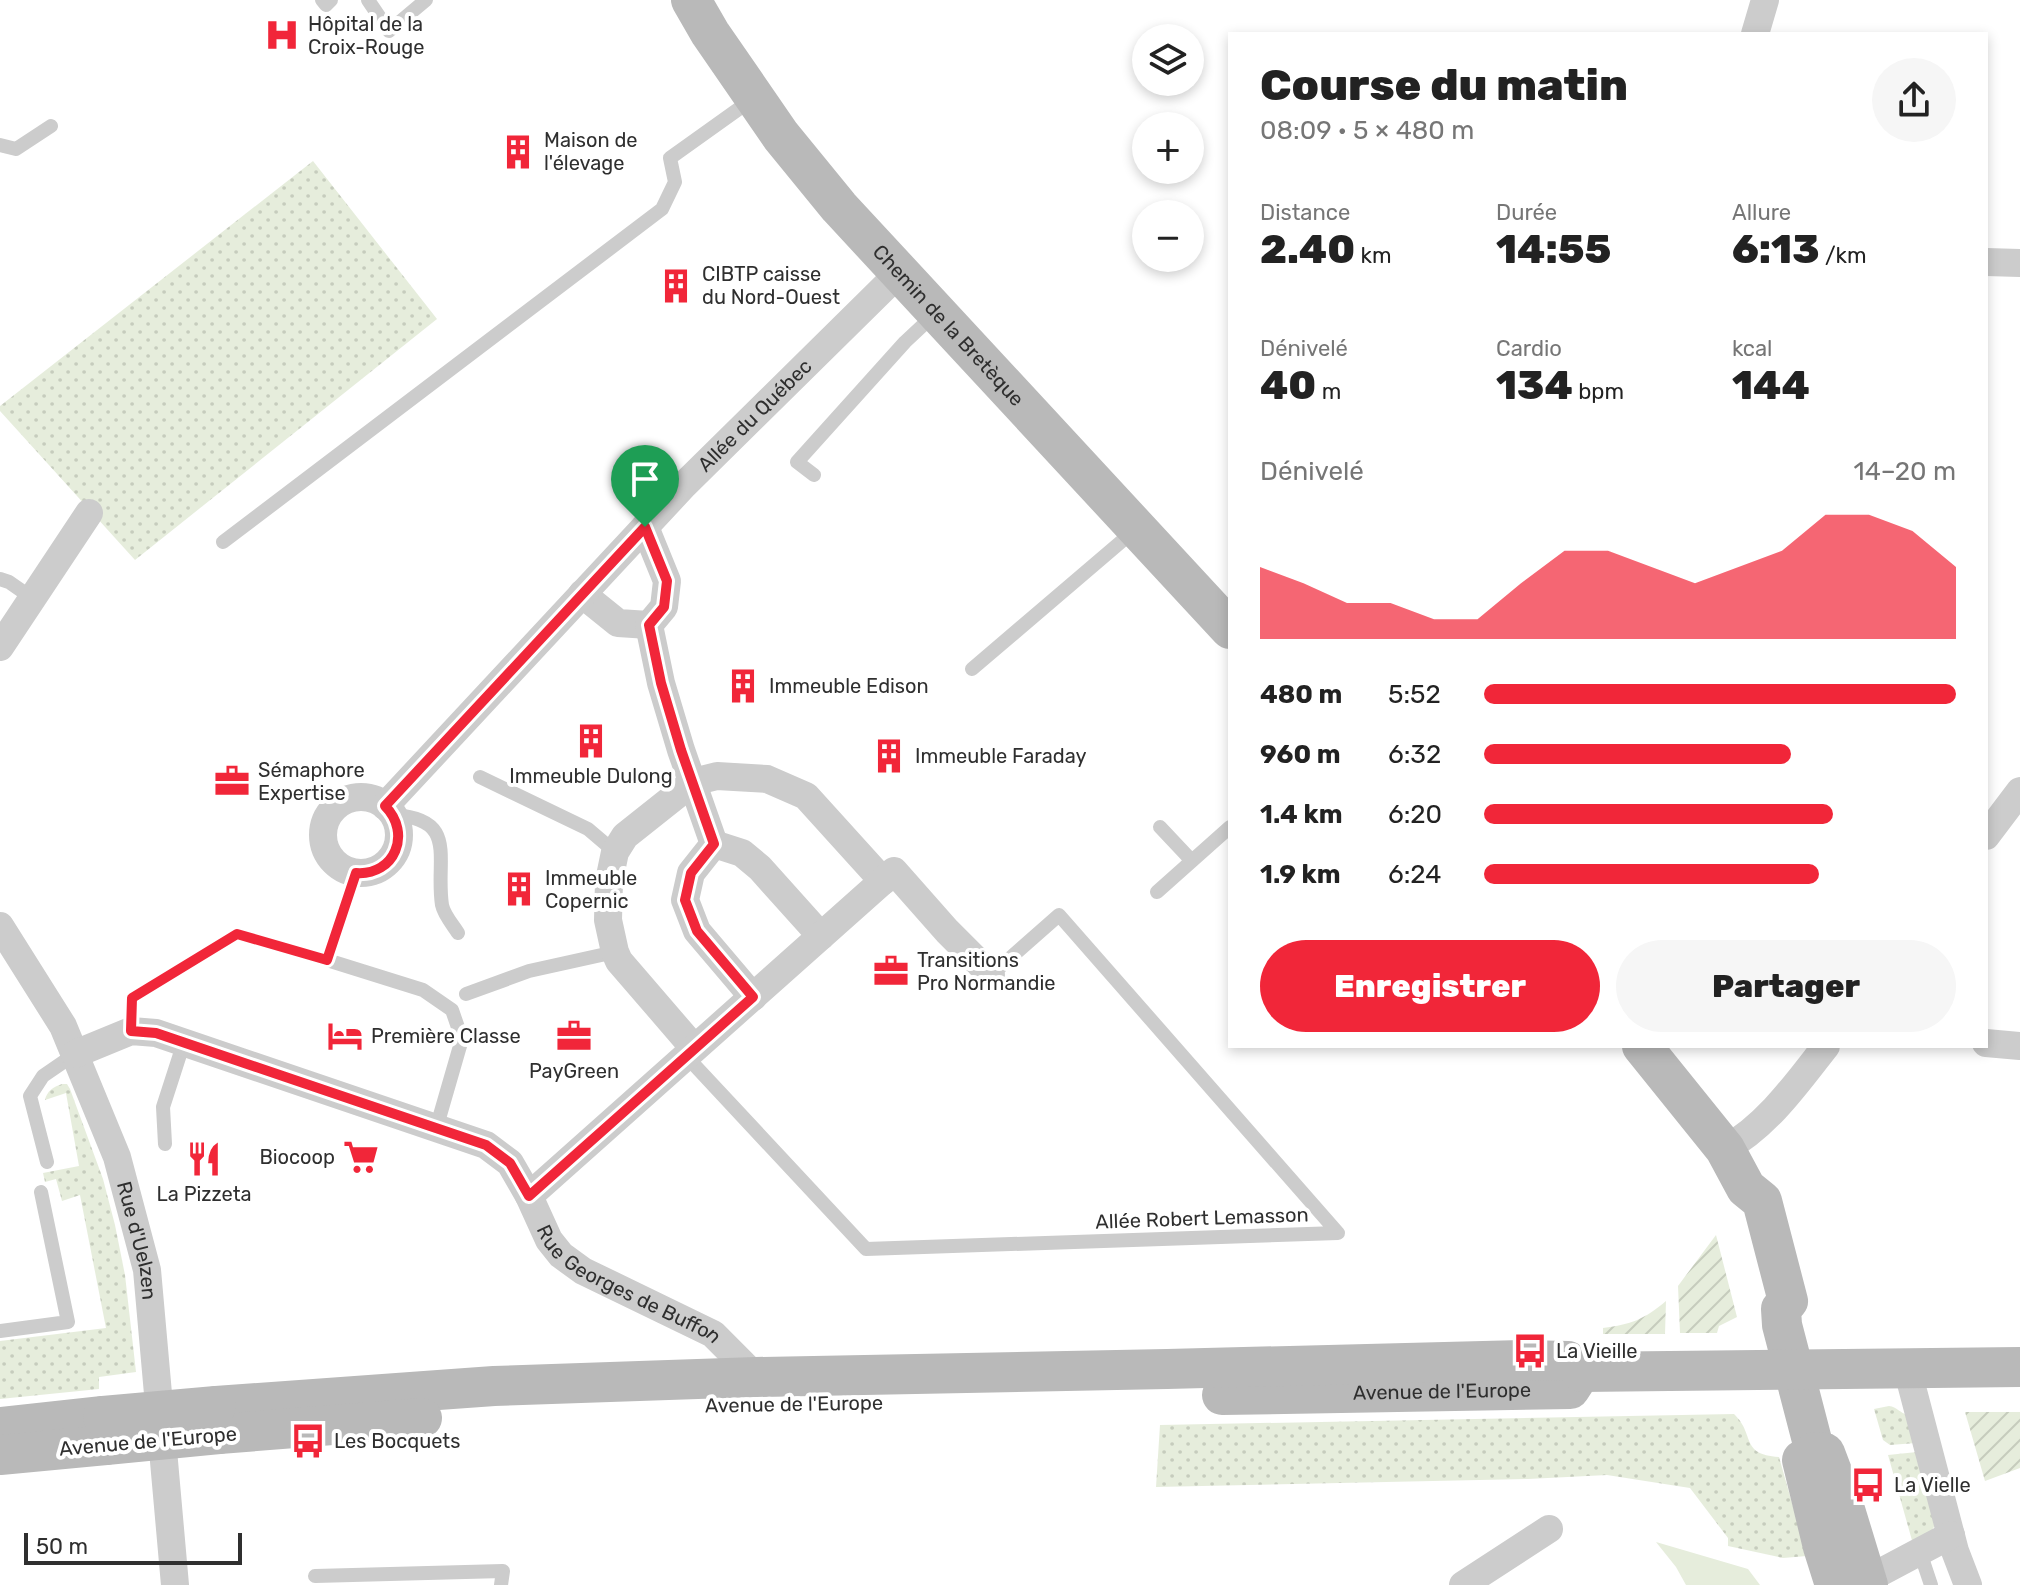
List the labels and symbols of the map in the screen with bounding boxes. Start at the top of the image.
place label: Hôpital de la Croix-Rouge [308,12,424,59]
hospital icon: Hôpital de la Croix-Rouge [263,16,301,54]
place label: Maison de l'élevage [544,128,638,175]
building icon: Maison de l'élevage [499,133,537,171]
street label: Chemin de la Bretèque [868,240,1029,411]
place label: CIBTP caisse du Nord-Ouest [702,262,840,309]
building icon: CIBTP caisse du Nord-Ouest [657,267,695,305]
street label: Allée du Québec [693,354,817,477]
pin [611,445,679,527]
building icon: Immeuble Edison [724,667,762,705]
place label: Immeuble Edison [769,674,929,698]
building icon: Immeuble Dulong [572,722,610,760]
building icon: Immeuble Faraday [870,737,908,775]
place label: Immeuble Faraday [915,744,1087,768]
place label: Sémaphore Expertise [258,758,365,805]
office icon: Sémaphore Expertise [213,762,251,800]
place label: Immeuble Dulong [509,764,673,788]
place label: Immeuble Copernic [545,866,637,913]
building icon: Immeuble Copernic [500,870,538,908]
place label: Transitions Pro Normandie [917,948,1056,995]
office icon: Transitions Pro Normandie [872,952,910,990]
hotel icon: Première Classe [326,1017,364,1055]
office icon: PayGreen [555,1017,593,1055]
place label: Première Classe [371,1024,521,1048]
place label: PayGreen [529,1059,619,1083]
supermarket icon: Biocoop [342,1138,380,1176]
restaurant icon: La Pizzeta [185,1140,223,1178]
place label: Biocoop [259,1145,335,1169]
street label: Rue d'Uelzen [112,1179,162,1301]
place label: La Pizzeta [156,1182,252,1206]
street label: Allée Robert Lemasson [1095,1202,1309,1234]
street label: Rue Georges de Buffon [532,1221,727,1348]
bus stop icon: La Vieille [1511,1332,1549,1370]
place label: La Vieille [1556,1339,1638,1363]
street label: Avenue de l'Europe [1353,1378,1531,1405]
street label: Avenue de l'Europe [705,1390,883,1418]
street label: Avenue de l'Europe [58,1421,238,1461]
bus stop icon: Les Bocquets [289,1422,327,1460]
place label: Les Bocquets [334,1429,460,1453]
bus stop icon: La Vielle [1849,1466,1887,1504]
place label: La Vielle [1894,1473,1971,1497]
scale bar [24,1529,242,1565]

